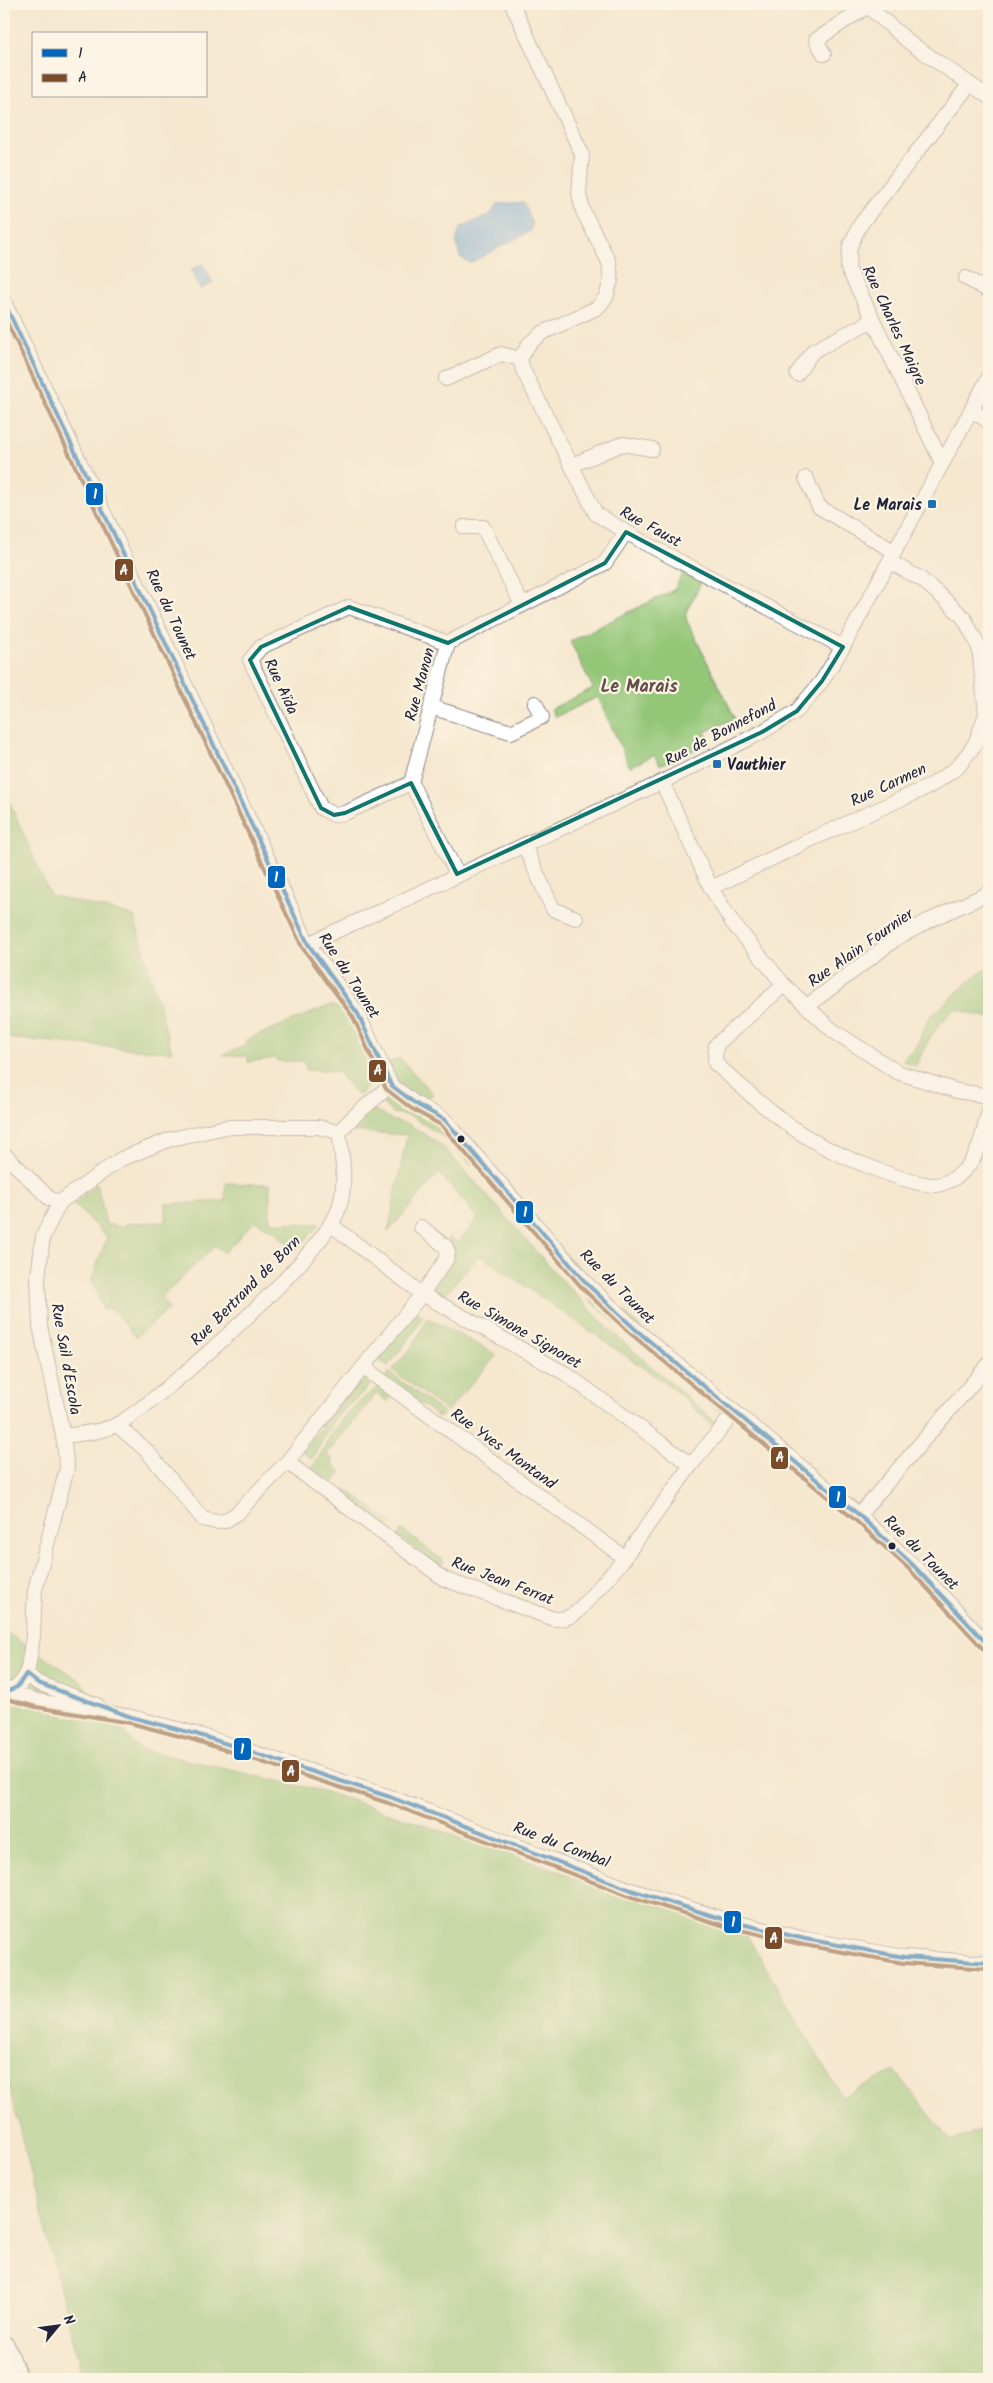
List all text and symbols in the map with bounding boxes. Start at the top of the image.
legend [32,32,208,98]
text: 1 [78,42,83,66]
text: A [78,66,87,90]
street label: Rue Charles Maigre [855,261,932,390]
line badge: 1 [85,482,104,506]
text: 1 [93,484,98,506]
place label: Le Marais [853,493,923,518]
marker: Le Marais [926,498,938,510]
street label: Rue Faust [615,500,686,555]
line badge: A [114,558,134,582]
text: A [120,560,129,582]
street label: Rue du Tounet [139,565,203,665]
street label: Rue Manon [399,645,442,724]
street label: Rue Aïda [257,654,305,719]
district label: Le Marais [600,673,678,702]
street label: Rue de Bonnefond [660,693,782,773]
place label: Vauthier [727,753,787,778]
street label: Rue Carmen [846,757,931,814]
marker: Vauthier [711,758,723,770]
line badge: 1 [267,865,286,889]
text: 1 [274,867,279,889]
street label: Rue Alain Fournier [803,901,920,994]
street label: Rue du Tounet [312,928,386,1024]
line badge: A [368,1059,387,1083]
text: A [374,1060,383,1082]
unlabelled marker [456,1134,466,1144]
line badge: 1 [515,1200,534,1224]
text: 1 [523,1202,528,1224]
street label: Rue Bertrand de Born [185,1230,307,1352]
street label: Rue du Tounet [573,1244,661,1331]
street label: Rue Simone Signoret [453,1285,587,1376]
street label: Rue Sail d'Escola [43,1301,88,1417]
street label: Rue Yves Montand [445,1402,562,1497]
line badge: A [770,1446,789,1470]
text: A [776,1447,785,1469]
line badge: 1 [828,1485,847,1509]
text: 1 [836,1487,841,1509]
street label: Rue du Tounet [877,1510,965,1597]
unlabelled marker [887,1541,897,1551]
street label: Rue Jean Ferrat [448,1550,558,1613]
line badge: 1 [233,1737,252,1761]
text: 1 [240,1739,245,1761]
line badge: A [281,1759,300,1783]
text: A [287,1761,296,1783]
street label: Rue du Combal [509,1815,614,1875]
line badge: 1 [723,1910,742,1934]
text: 1 [731,1912,736,1934]
line badge: A [764,1926,783,1950]
text: A [770,1928,779,1950]
north arrow [32,2300,82,2350]
text: N [57,2311,80,2330]

